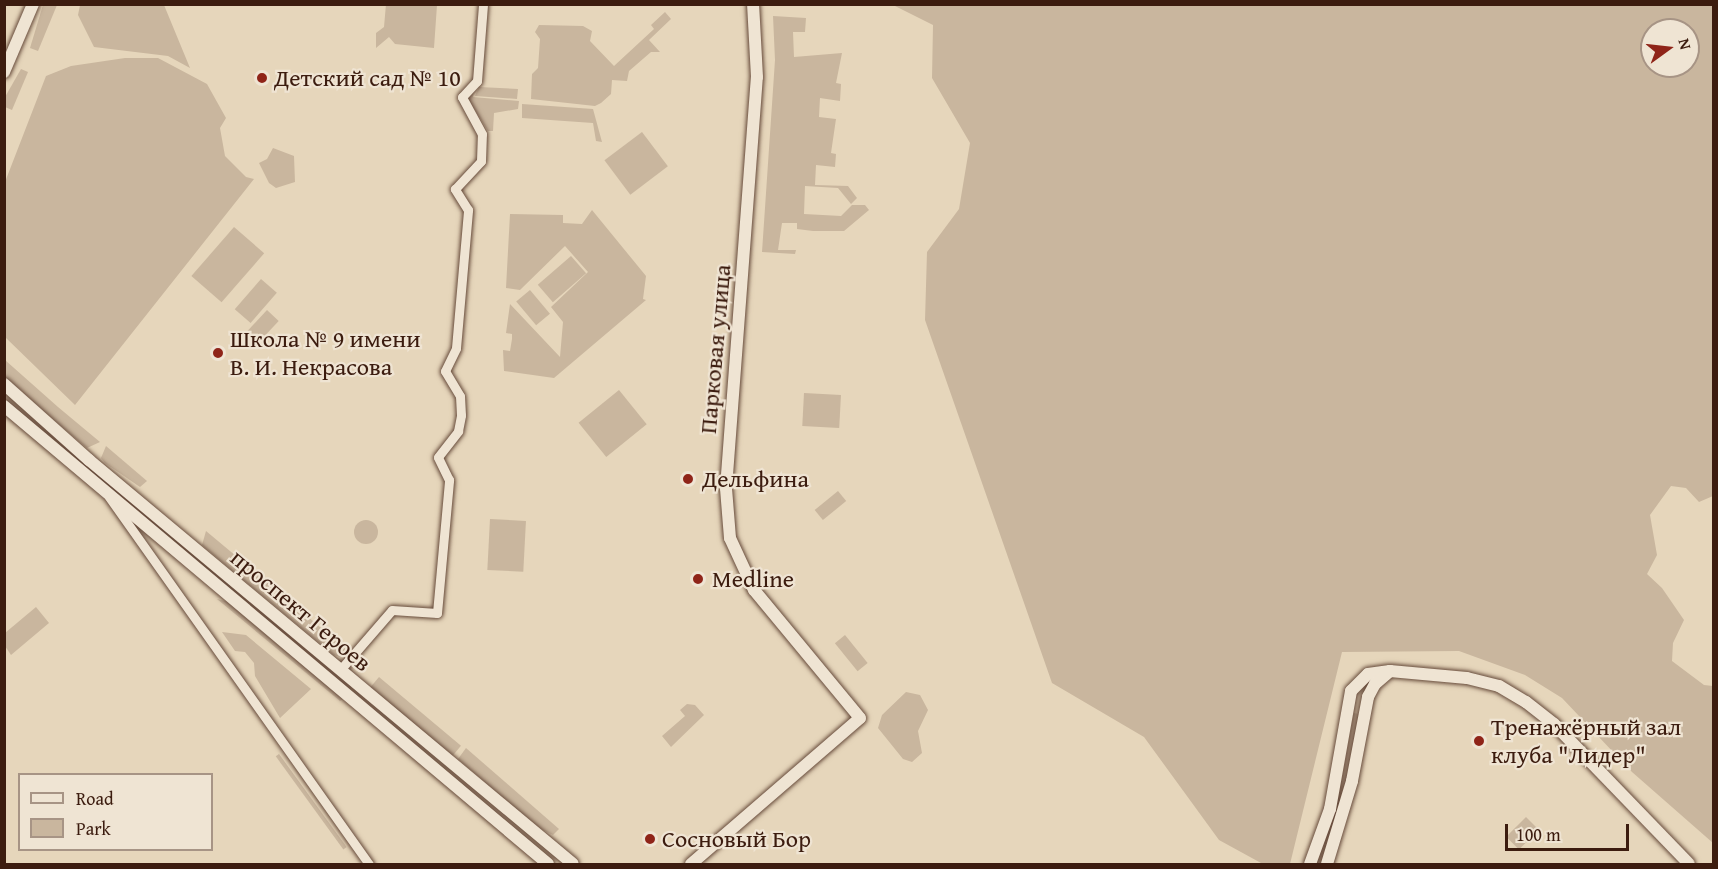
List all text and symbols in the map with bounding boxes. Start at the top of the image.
north arrow [1640,18,1700,78]
text: N [1672,36,1698,52]
place label: Детский сад № 10 [274,64,461,92]
marker: Детский сад № 10 [255,71,269,85]
street label: Парковая улица [693,263,737,435]
place label: Школа № 9 имени В. И. Некрасова [230,325,420,381]
marker: Школа № 9 имени В. И. Некрасова [211,346,225,360]
place label: Дельфина [702,465,809,493]
marker: Дельфина [679,470,697,488]
street label: проспект Героев [225,543,377,677]
place label: Medline [712,565,794,593]
marker: Medline [689,570,707,588]
place label: Тренажёрный зал клуба "Лидер" [1491,713,1681,769]
marker: Тренажёрный зал клуба "Лидер" [1472,734,1486,748]
legend [18,773,213,851]
text: Road [76,785,114,812]
scale bar [1508,812,1632,850]
text: Park [76,815,111,842]
text: 100 m [1516,821,1561,848]
place label: Сосновый Бор [662,825,811,853]
marker: Сосновый Бор [643,832,657,846]

